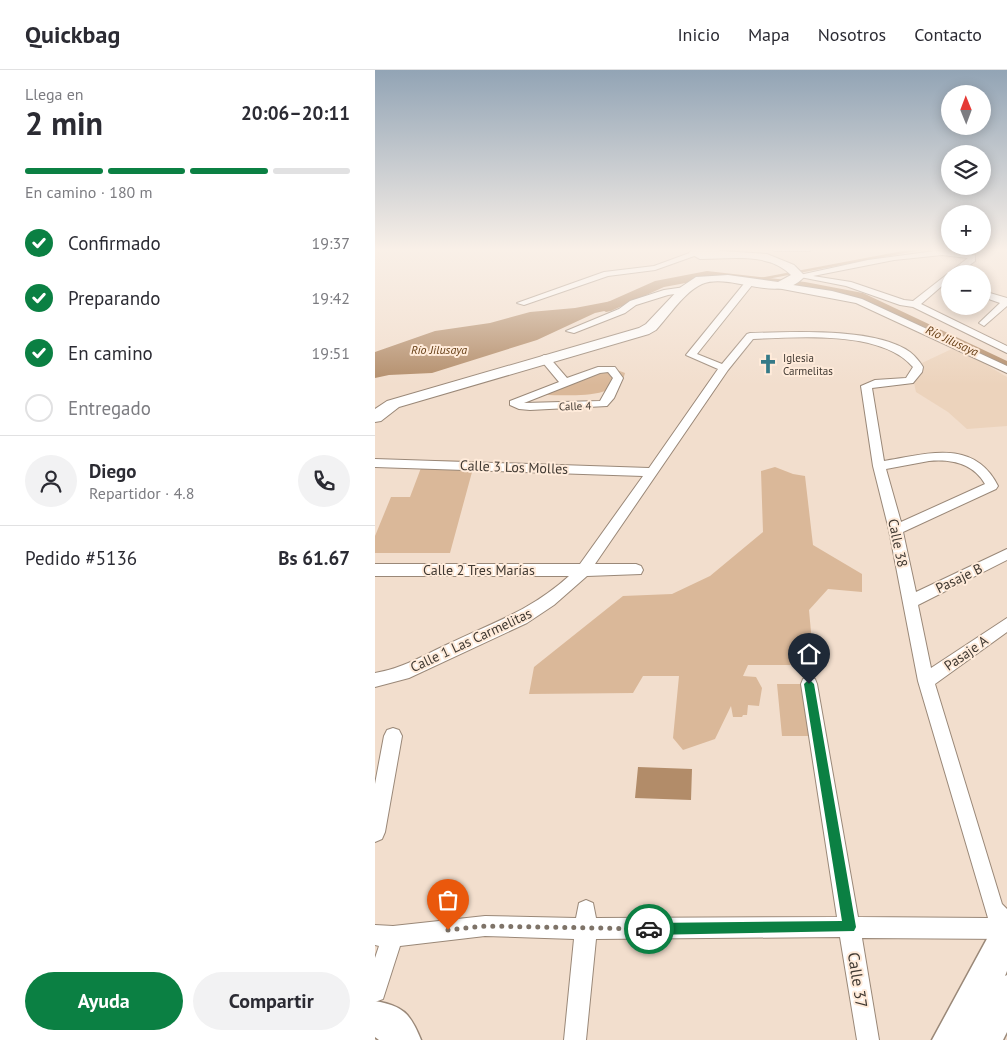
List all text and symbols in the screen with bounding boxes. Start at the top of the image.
text: Quickbag [25,19,120,50]
text: Inicio [677,23,720,46]
text: Mapa [748,23,790,46]
text: Nosotros [818,23,886,46]
text: Contacto [914,23,982,46]
text: Llega en [25,84,84,104]
north arrow [941,85,991,135]
map controls [941,85,991,315]
text: 20:06–20:11 [241,101,350,125]
text: 2 min [25,102,103,144]
button: layers [941,145,991,195]
text: En camino · 180 m [25,182,153,202]
button: + [941,205,991,255]
icon: check [25,229,53,257]
text: Confirmado [68,231,161,255]
text: 19:37 [312,233,350,253]
button: − [941,265,991,315]
icon: check [25,284,53,312]
text: Preparando [68,286,160,310]
text: 19:42 [312,288,350,308]
water label: Río Jilusaya [924,322,981,359]
icon: check [25,339,53,367]
text: En camino [68,341,153,365]
water label: Río Jilusaya [411,342,467,357]
text: 19:51 [312,343,350,363]
place label: Iglesia Carmelitas [783,351,833,378]
church icon: Iglesia Carmelitas [757,353,779,375]
text: Entregado [68,396,151,420]
street label: Calle 4 [559,398,591,414]
button: person [25,455,77,507]
button: phone [298,455,350,507]
street label: Calle 3 Los Molles [460,456,569,478]
text: Diego [89,459,136,483]
text: Repartidor · 4.8 [89,483,194,503]
street label: Calle 38 [884,517,912,569]
text: Pedido #5136 [25,546,137,570]
text: Bs 61.67 [278,546,350,570]
street label: Pasaje B [933,559,985,597]
street label: Calle 2 Tres Marías [423,561,535,579]
street label: Calle 1 Las Carmelitas [407,604,535,676]
street label: Pasaje A [941,631,992,675]
pin [788,633,830,684]
icon: home [795,640,823,668]
pin [427,879,469,930]
icon: bag [434,886,462,914]
courier [624,904,674,954]
icon: car [635,915,663,943]
street label: Calle 37 [844,951,872,1009]
button: Ayuda [25,972,183,1030]
button: Compartir [193,972,350,1030]

